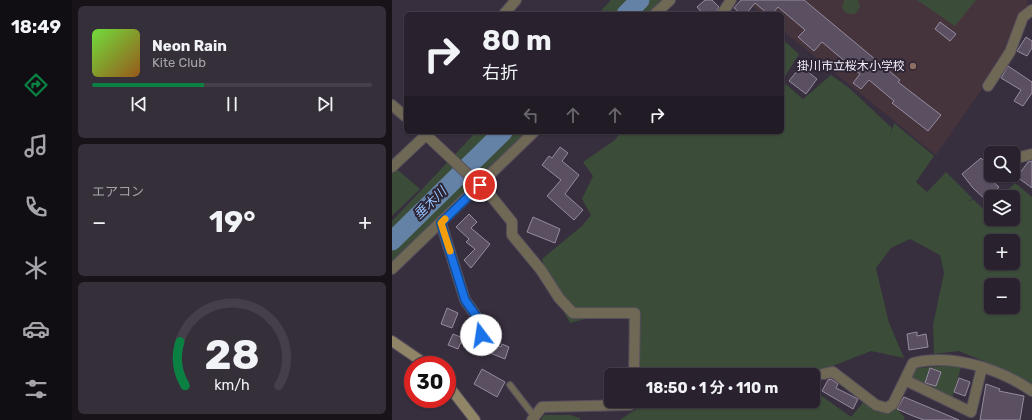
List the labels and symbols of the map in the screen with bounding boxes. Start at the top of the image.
place label: 掛川市立桜木小学校 [797,59,905,73]
marker: 掛川市立桜木小学校 [908,61,918,71]
pin [463,168,497,202]
water label: 垂木川 [411,183,451,222]
position arrow [460,314,502,356]
speed limit sign: 30 [404,356,456,408]

